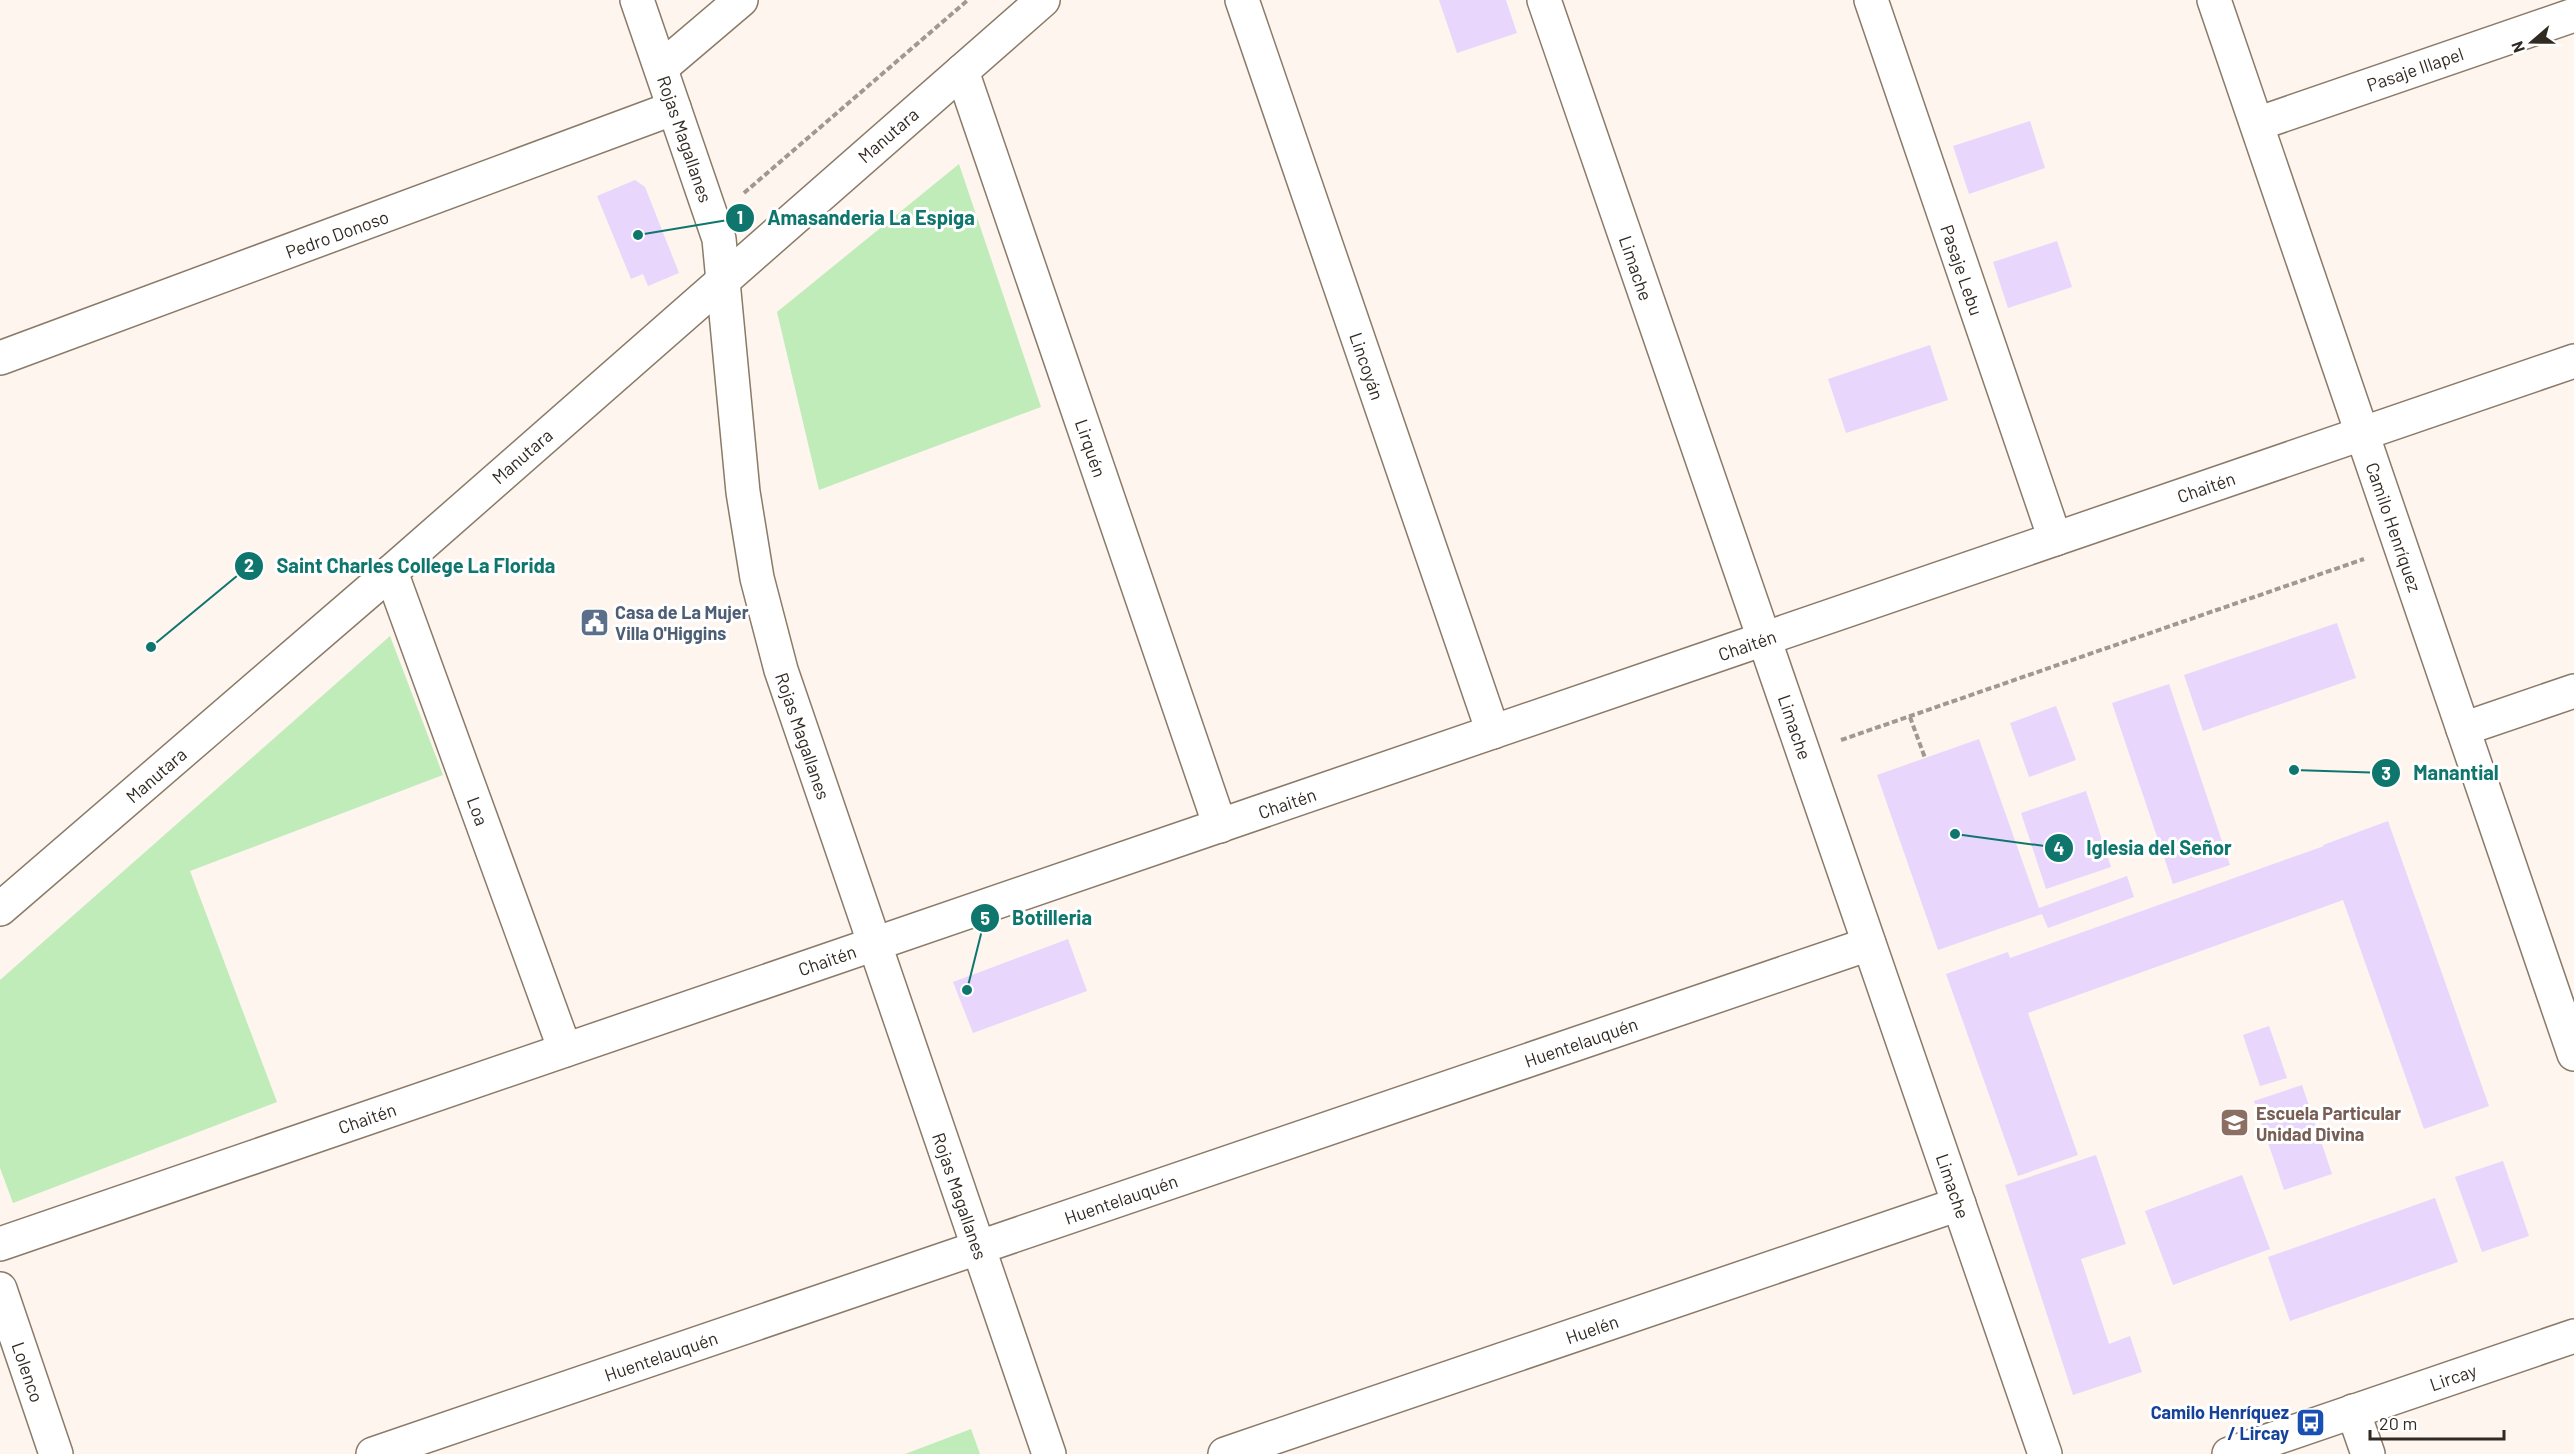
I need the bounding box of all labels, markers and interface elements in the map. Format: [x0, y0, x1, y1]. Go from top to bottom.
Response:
north arrow [2502, 12, 2562, 72]
text: N [2507, 39, 2528, 56]
street label: Pasaje Illapel [2364, 42, 2466, 96]
street label: Rojas Magallanes [653, 73, 717, 205]
street label: Manutara [853, 103, 923, 167]
callout: Amasanderia La Espiga [725, 199, 987, 237]
street label: Pedro Donoso [282, 205, 392, 263]
text: Amasanderia La Espiga [767, 205, 975, 229]
text: 1 [737, 206, 743, 228]
street label: Pasaje Lebu [1936, 222, 1988, 318]
street label: Limache [1615, 233, 1657, 303]
street label: Lincoyán [1345, 329, 1389, 403]
street label: Lirquén [1071, 416, 1111, 480]
street label: Manutara [487, 424, 557, 488]
street label: Camilo Henríquez [2362, 459, 2426, 595]
street label: Chaitén [2174, 467, 2238, 507]
callout: Saint Charles College La Florida [234, 547, 567, 585]
text: Saint Charles College La Florida [277, 553, 555, 577]
text: 2 [244, 554, 254, 576]
place label: Casa de La Mujer Villa O'Higgins [615, 601, 749, 644]
public building icon: Casa de La Mujer Villa O'Higgins [578, 606, 610, 638]
street label: Chaitén [1715, 625, 1779, 665]
street label: Rojas Magallanes [771, 670, 835, 802]
street label: Limache [1774, 692, 1816, 762]
street label: Manutara [121, 743, 191, 807]
callout: Manantial [2371, 754, 2511, 792]
text: Manantial [2413, 760, 2499, 784]
text: 3 [2381, 762, 2391, 784]
street label: Chaitén [1255, 783, 1319, 823]
street label: Loa [463, 794, 493, 828]
callout: Iglesia del Señor [2044, 829, 2244, 867]
text: Iglesia del Señor [2086, 835, 2232, 859]
text: 4 [2054, 837, 2065, 859]
callout: Botilleria [970, 899, 1104, 937]
text: Botilleria [1012, 905, 1092, 929]
text: 5 [980, 907, 990, 929]
street label: Chaitén [795, 940, 859, 980]
street label: Huentelauquén [1521, 1012, 1641, 1072]
street label: Chaitén [335, 1098, 399, 1138]
place label: Escuela Particular Unidad Divina [2256, 1102, 2401, 1145]
school or university icon: Escuela Particular Unidad Divina [2219, 1107, 2251, 1139]
street label: Rojas Magallanes [928, 1130, 992, 1262]
street label: Limache [1932, 1151, 1974, 1221]
street label: Huentelauquén [1061, 1169, 1181, 1229]
street label: Huelén [1563, 1310, 1621, 1348]
street label: Huentelauquén [601, 1326, 721, 1386]
street label: Lolenco [7, 1339, 49, 1405]
street label: Lircay [2427, 1359, 2479, 1395]
place label: Camilo Henríquez / Lircay [2151, 1401, 2289, 1444]
scale bar [2370, 1403, 2504, 1441]
bus stop icon: Camilo Henríquez / Lircay [2294, 1406, 2326, 1438]
text: 20 m [2379, 1412, 2417, 1434]

